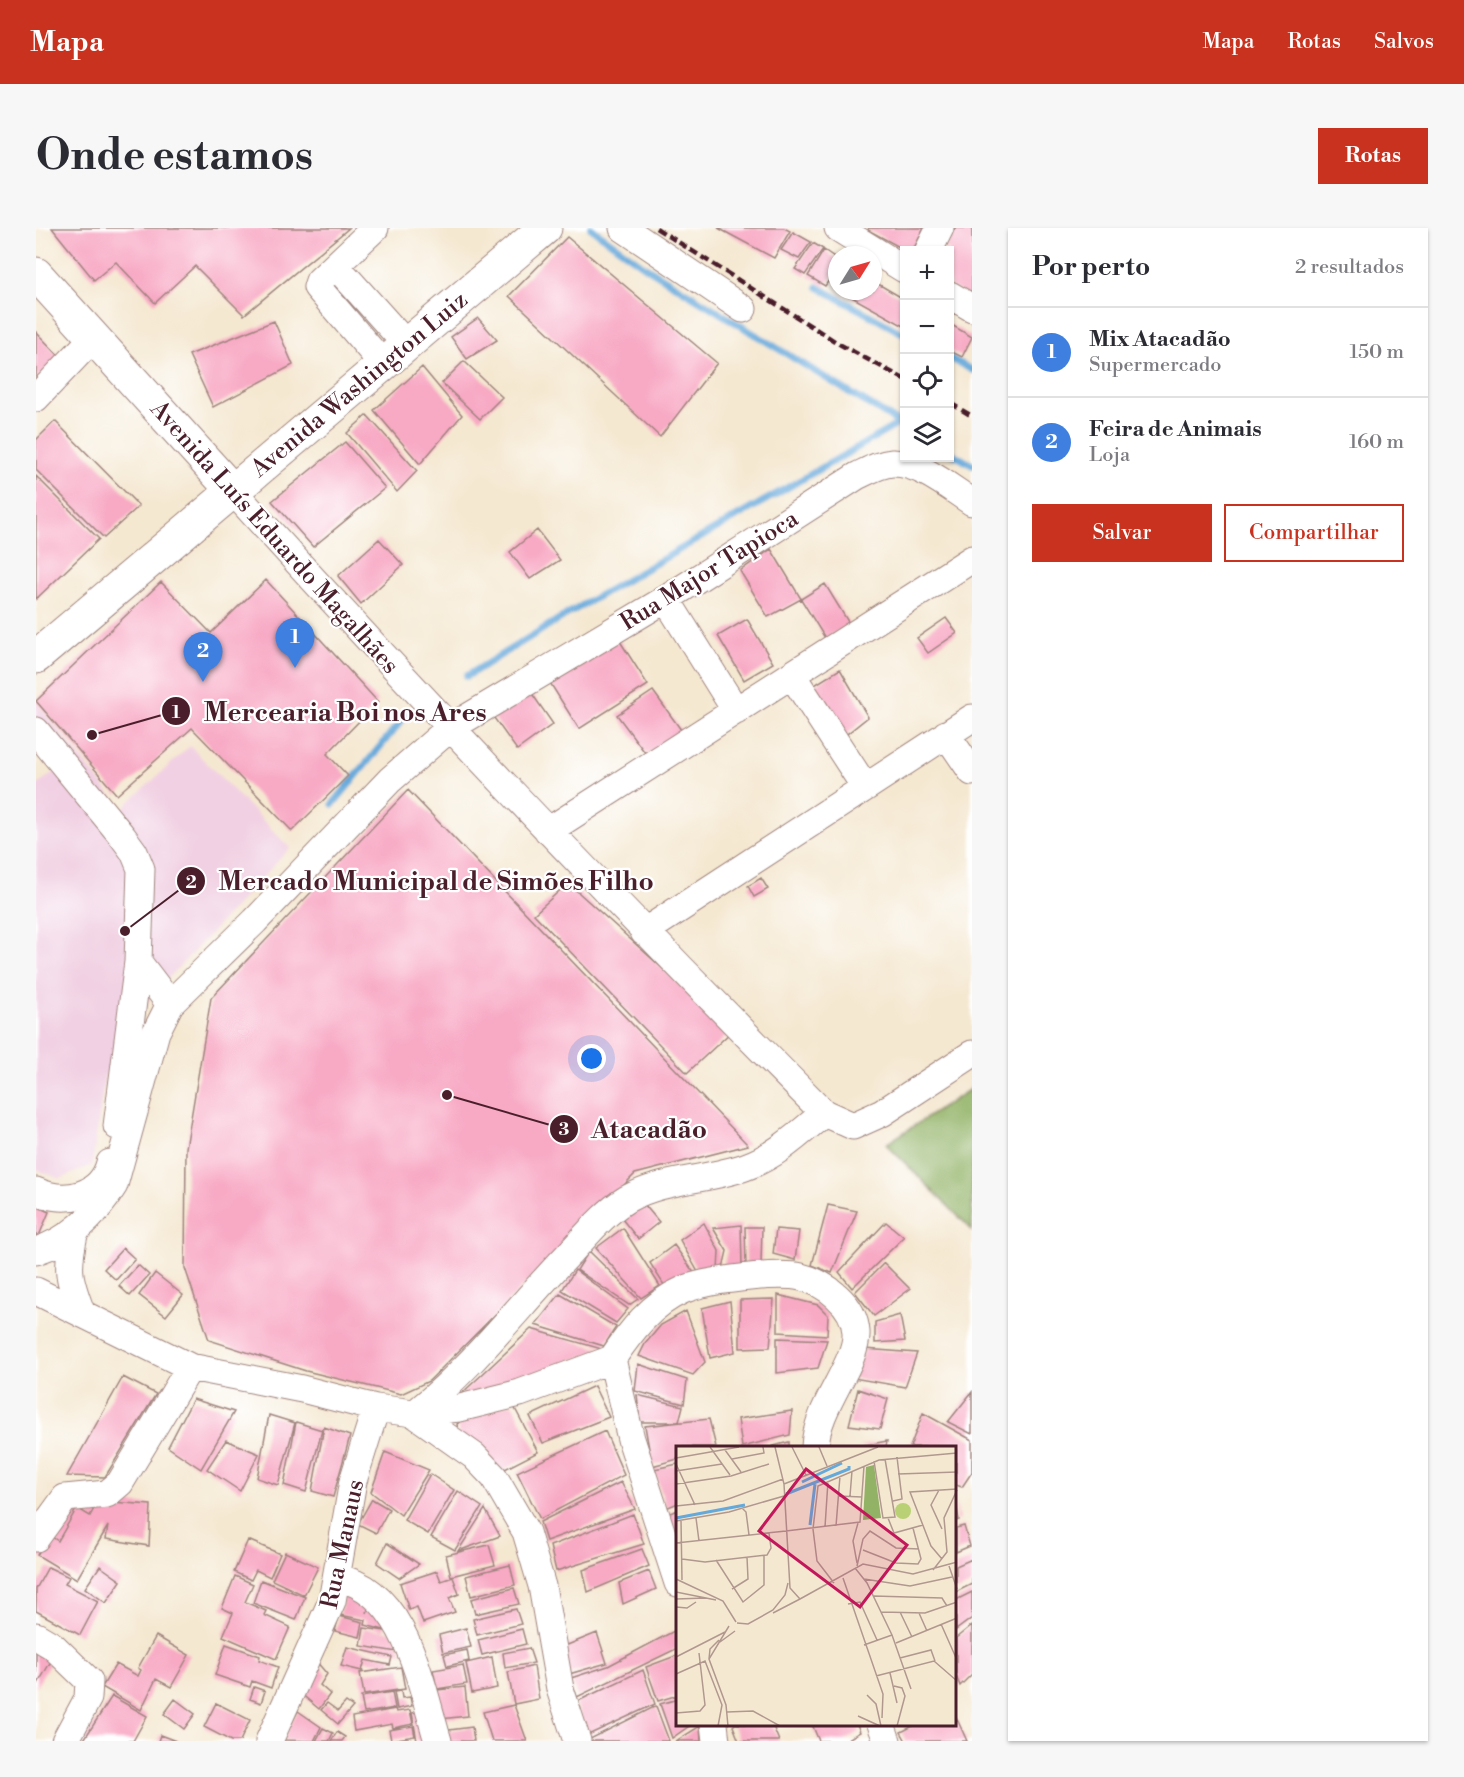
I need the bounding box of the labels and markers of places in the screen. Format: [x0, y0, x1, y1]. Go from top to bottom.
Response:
pin: 1 [276, 618, 314, 668]
pin: 2 [184, 632, 222, 682]
callout: Mercearia Boi nos Ares [161, 689, 498, 733]
callout: Mercado Municipal de Simões Filho [176, 859, 665, 903]
callout: Atacadão [549, 1107, 719, 1151]

